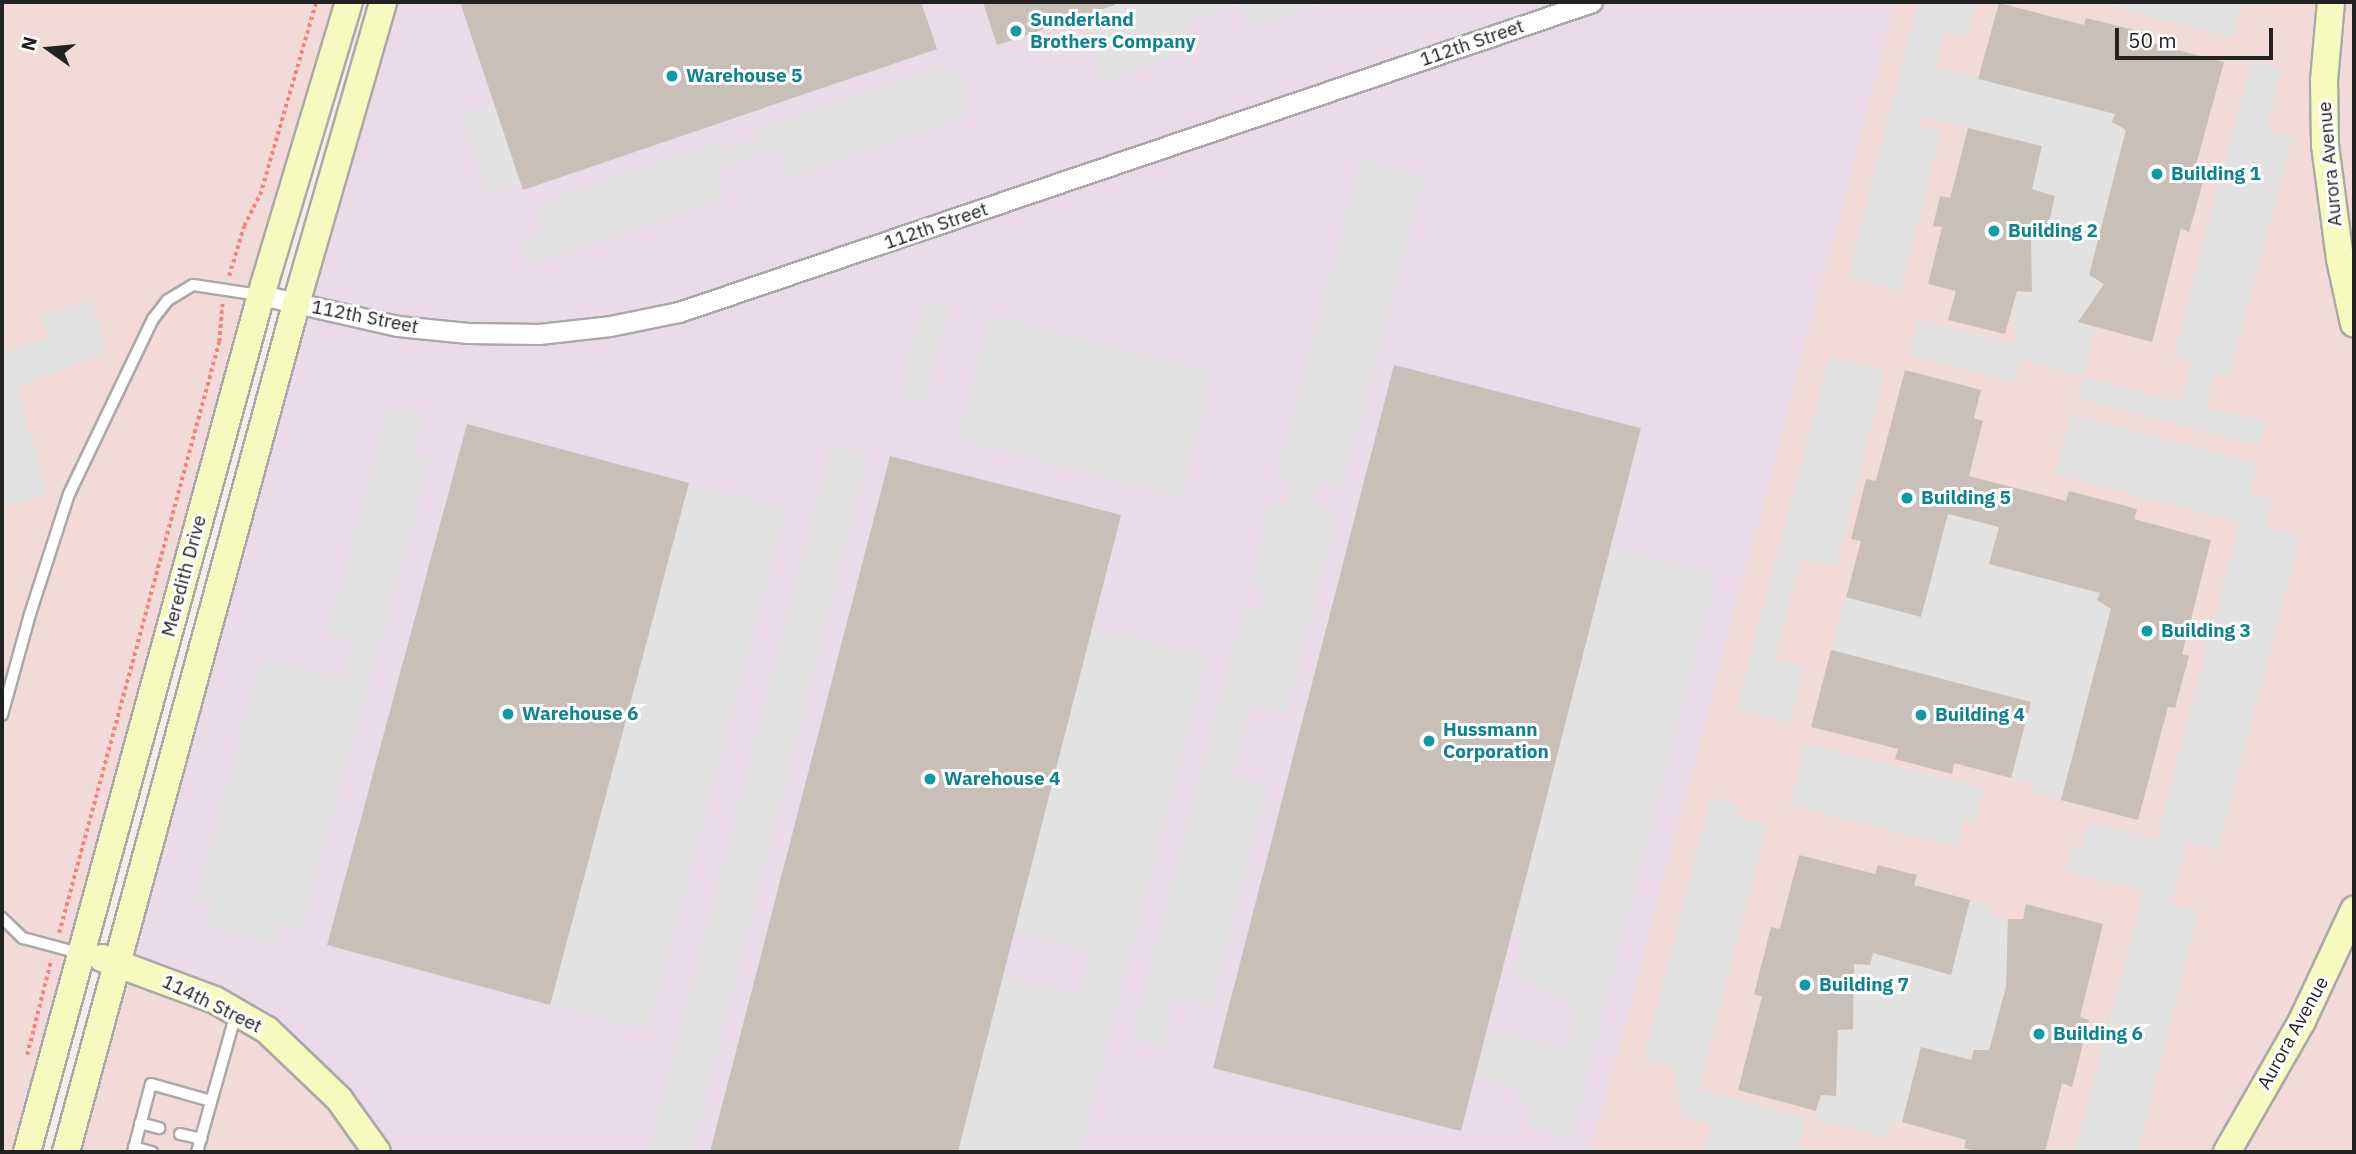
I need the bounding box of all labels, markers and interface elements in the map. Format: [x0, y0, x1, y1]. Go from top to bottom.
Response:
place label: Sunderland Brothers Company [1030, 9, 1196, 53]
north arrow [14, 14, 84, 84]
scale bar [2118, 14, 2276, 58]
street label: 112th Street [1417, 15, 1527, 71]
marker: Sunderland Brothers Company [1008, 23, 1024, 39]
text: 50 m [2128, 26, 2177, 54]
text: N [15, 34, 42, 53]
place label: Warehouse 5 [686, 65, 802, 87]
marker: Warehouse 5 [664, 68, 680, 84]
street label: Aurora Avenue [2313, 101, 2347, 227]
place label: Building 1 [2171, 163, 2261, 185]
marker: Building 1 [2149, 166, 2165, 182]
street label: 112th Street [881, 198, 991, 254]
place label: Building 2 [2008, 220, 2098, 242]
marker: Building 2 [1986, 223, 2002, 239]
street label: 112th Street [310, 295, 420, 339]
place label: Building 5 [1921, 487, 2011, 509]
marker: Building 5 [1899, 490, 1915, 506]
street label: Meredith Drive [157, 513, 211, 639]
place label: Building 3 [2161, 620, 2251, 642]
marker: Building 3 [2139, 623, 2155, 639]
place label: Warehouse 6 [522, 703, 638, 725]
place label: Building 4 [1935, 704, 2025, 726]
marker: Warehouse 6 [500, 706, 516, 722]
marker: Building 4 [1913, 707, 1929, 723]
place label: Hussmann Corporation [1443, 719, 1549, 763]
marker: Hussmann Corporation [1421, 733, 1437, 749]
place label: Warehouse 4 [944, 768, 1060, 790]
marker: Warehouse 4 [922, 771, 938, 787]
street label: 114th Street [158, 970, 266, 1038]
street label: Aurora Avenue [2253, 973, 2333, 1093]
place label: Building 7 [1819, 974, 1909, 996]
marker: Building 7 [1797, 977, 1813, 993]
place label: Building 6 [2053, 1023, 2143, 1045]
marker: Building 6 [2031, 1026, 2047, 1042]

